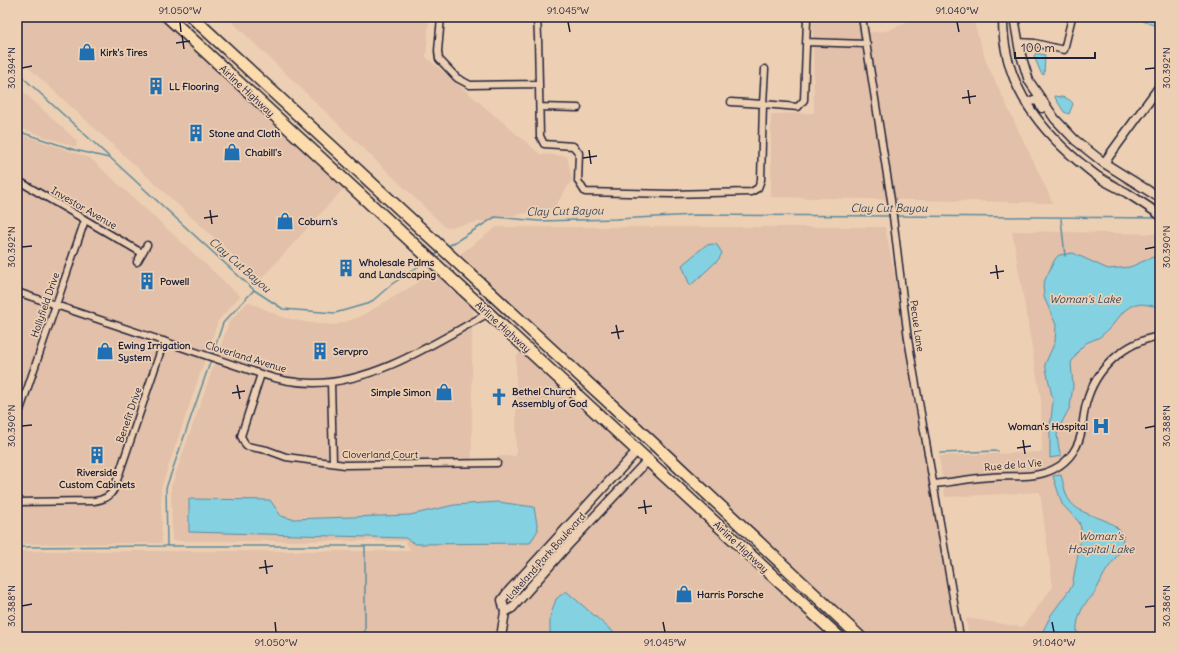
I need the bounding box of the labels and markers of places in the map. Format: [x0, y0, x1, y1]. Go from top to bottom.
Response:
shop icon: Kirk's Tires [77, 42, 97, 62]
place label: Kirk's Tires [100, 46, 148, 59]
building icon: LL Flooring [146, 76, 166, 96]
place label: LL Flooring [169, 80, 220, 93]
building icon: Stone and Cloth [186, 123, 206, 143]
place label: Stone and Cloth [209, 127, 280, 140]
shop icon: Chabill's [222, 142, 242, 162]
place label: Chabill's [245, 146, 282, 159]
shop icon: Coburn's [275, 211, 295, 231]
place label: Coburn's [298, 215, 338, 228]
place label: Wholesale Palms and Landscaping [359, 256, 437, 281]
building icon: Wholesale Palms and Landscaping [336, 258, 356, 278]
building icon: Powell [137, 271, 157, 291]
place label: Powell [160, 275, 189, 288]
place label: Ewing Irrigation System [118, 339, 191, 364]
shop icon: Ewing Irrigation System [95, 341, 115, 361]
building icon: Servpro [310, 341, 330, 361]
place label: Servpro [333, 345, 369, 358]
shop icon: Simple Simon [434, 382, 454, 402]
place label: Bethel Church Assembly of God [512, 385, 588, 410]
place label: Simple Simon [371, 386, 431, 399]
church icon: Bethel Church Assembly of God [489, 387, 509, 407]
hospital icon: Woman's Hospital [1091, 416, 1111, 436]
place label: Woman's Hospital [1008, 420, 1088, 433]
building icon: Riverside Custom Cabinets [87, 445, 107, 465]
place label: Riverside Custom Cabinets [59, 466, 135, 491]
shop icon: Harris Porsche [674, 584, 694, 604]
place label: Harris Porsche [697, 588, 764, 601]

